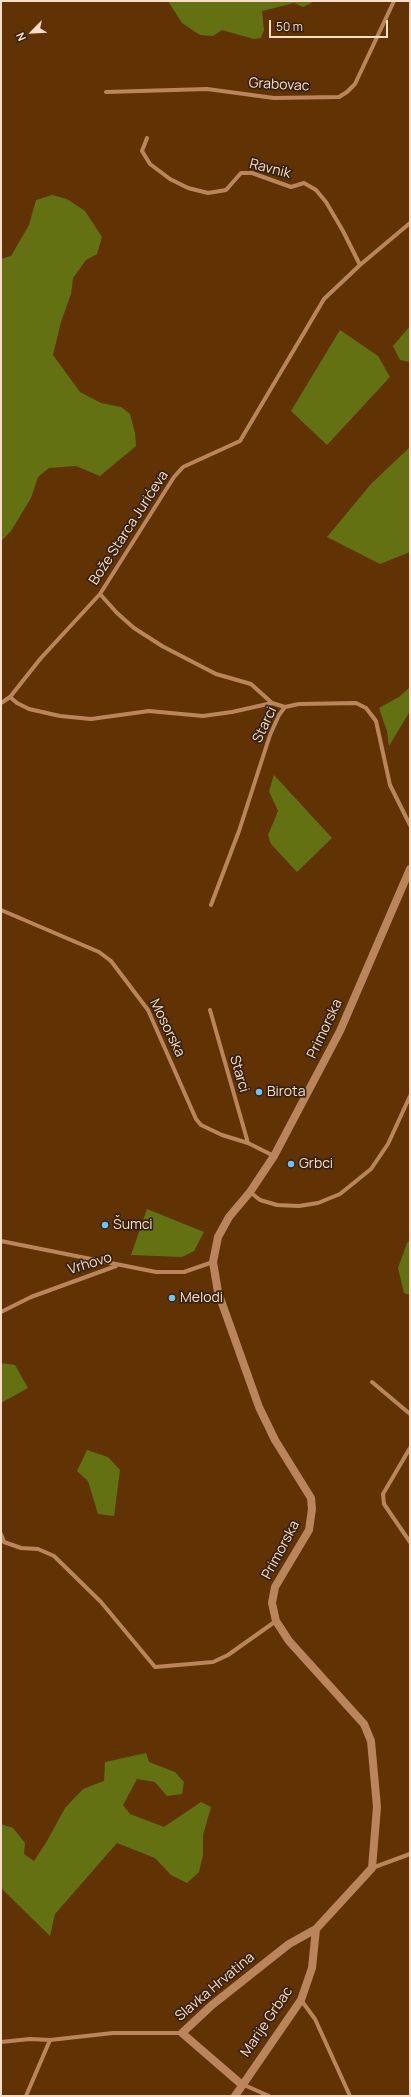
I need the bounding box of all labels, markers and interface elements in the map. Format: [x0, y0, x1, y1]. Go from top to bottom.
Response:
north arrow [12, 12, 52, 52]
scale bar [271, 12, 390, 38]
text: 50 m [276, 18, 303, 35]
text: N [12, 30, 29, 44]
street label: Grabovac [248, 75, 310, 95]
street label: Ravnik [248, 156, 292, 182]
street label: Bože Starca Jurićeva [86, 468, 172, 588]
street label: Starci [249, 704, 281, 746]
street label: Mosorska [146, 996, 188, 1060]
street label: Primorska [304, 997, 346, 1061]
street label: Starci [226, 1054, 252, 1094]
place label: Birota [267, 1084, 305, 1100]
marker: Birota [254, 1087, 264, 1097]
place label: Grbci [299, 1156, 333, 1172]
marker: Grbci [286, 1159, 296, 1169]
place label: Šumci [113, 1217, 153, 1233]
marker: Šumci [100, 1220, 110, 1230]
street label: Vrhovo [66, 1249, 114, 1279]
place label: Melodi [180, 1290, 223, 1306]
marker: Melodi [167, 1293, 177, 1303]
street label: Primorska [259, 1518, 303, 1582]
street label: Slavka Hrvatina [172, 1949, 258, 2025]
street label: Marije Grbac [237, 1984, 297, 2060]

